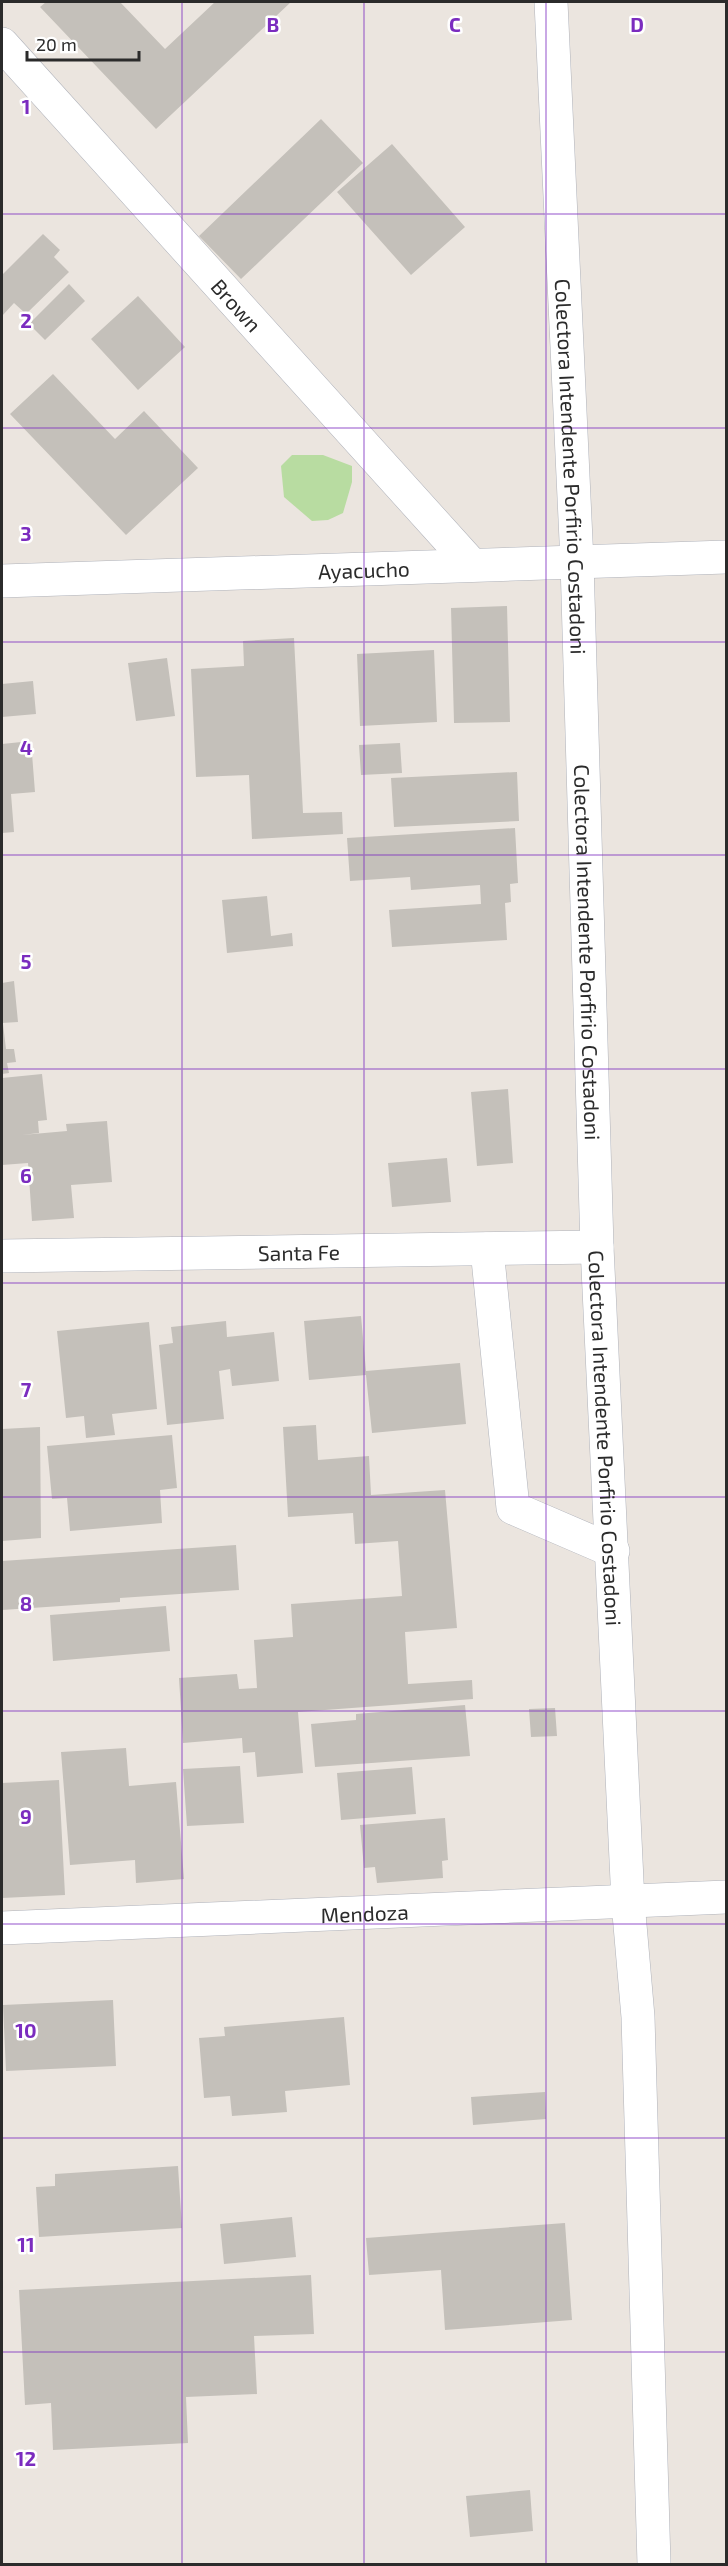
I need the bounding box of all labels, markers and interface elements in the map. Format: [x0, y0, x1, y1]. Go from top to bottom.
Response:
text: B [267, 12, 279, 36]
text: C [449, 12, 461, 36]
text: D [630, 12, 644, 36]
scale bar [27, 24, 140, 62]
text: 20 m [36, 33, 77, 55]
text: 1 [22, 94, 30, 118]
street label: Brown [207, 273, 267, 336]
street label: Colectora Intendente Porfirio Costadoni [551, 278, 592, 655]
text: 2 [20, 308, 32, 332]
text: 3 [20, 521, 32, 545]
street label: Ayacucho [317, 555, 410, 583]
text: 4 [20, 735, 33, 759]
street label: Colectora Intendente Porfirio Costadoni [570, 764, 606, 1141]
text: 5 [20, 949, 32, 973]
text: 6 [20, 1163, 32, 1187]
street label: Santa Fe [258, 1238, 340, 1265]
street label: Colectora Intendente Porfirio Costadoni [585, 1249, 627, 1626]
text: 7 [21, 1377, 32, 1401]
text: 8 [20, 1591, 32, 1615]
text: 9 [20, 1804, 32, 1828]
street label: Mendoza [320, 1898, 409, 1927]
text: 10 [15, 2018, 37, 2042]
text: 11 [17, 2232, 35, 2256]
text: 12 [16, 2446, 36, 2470]

